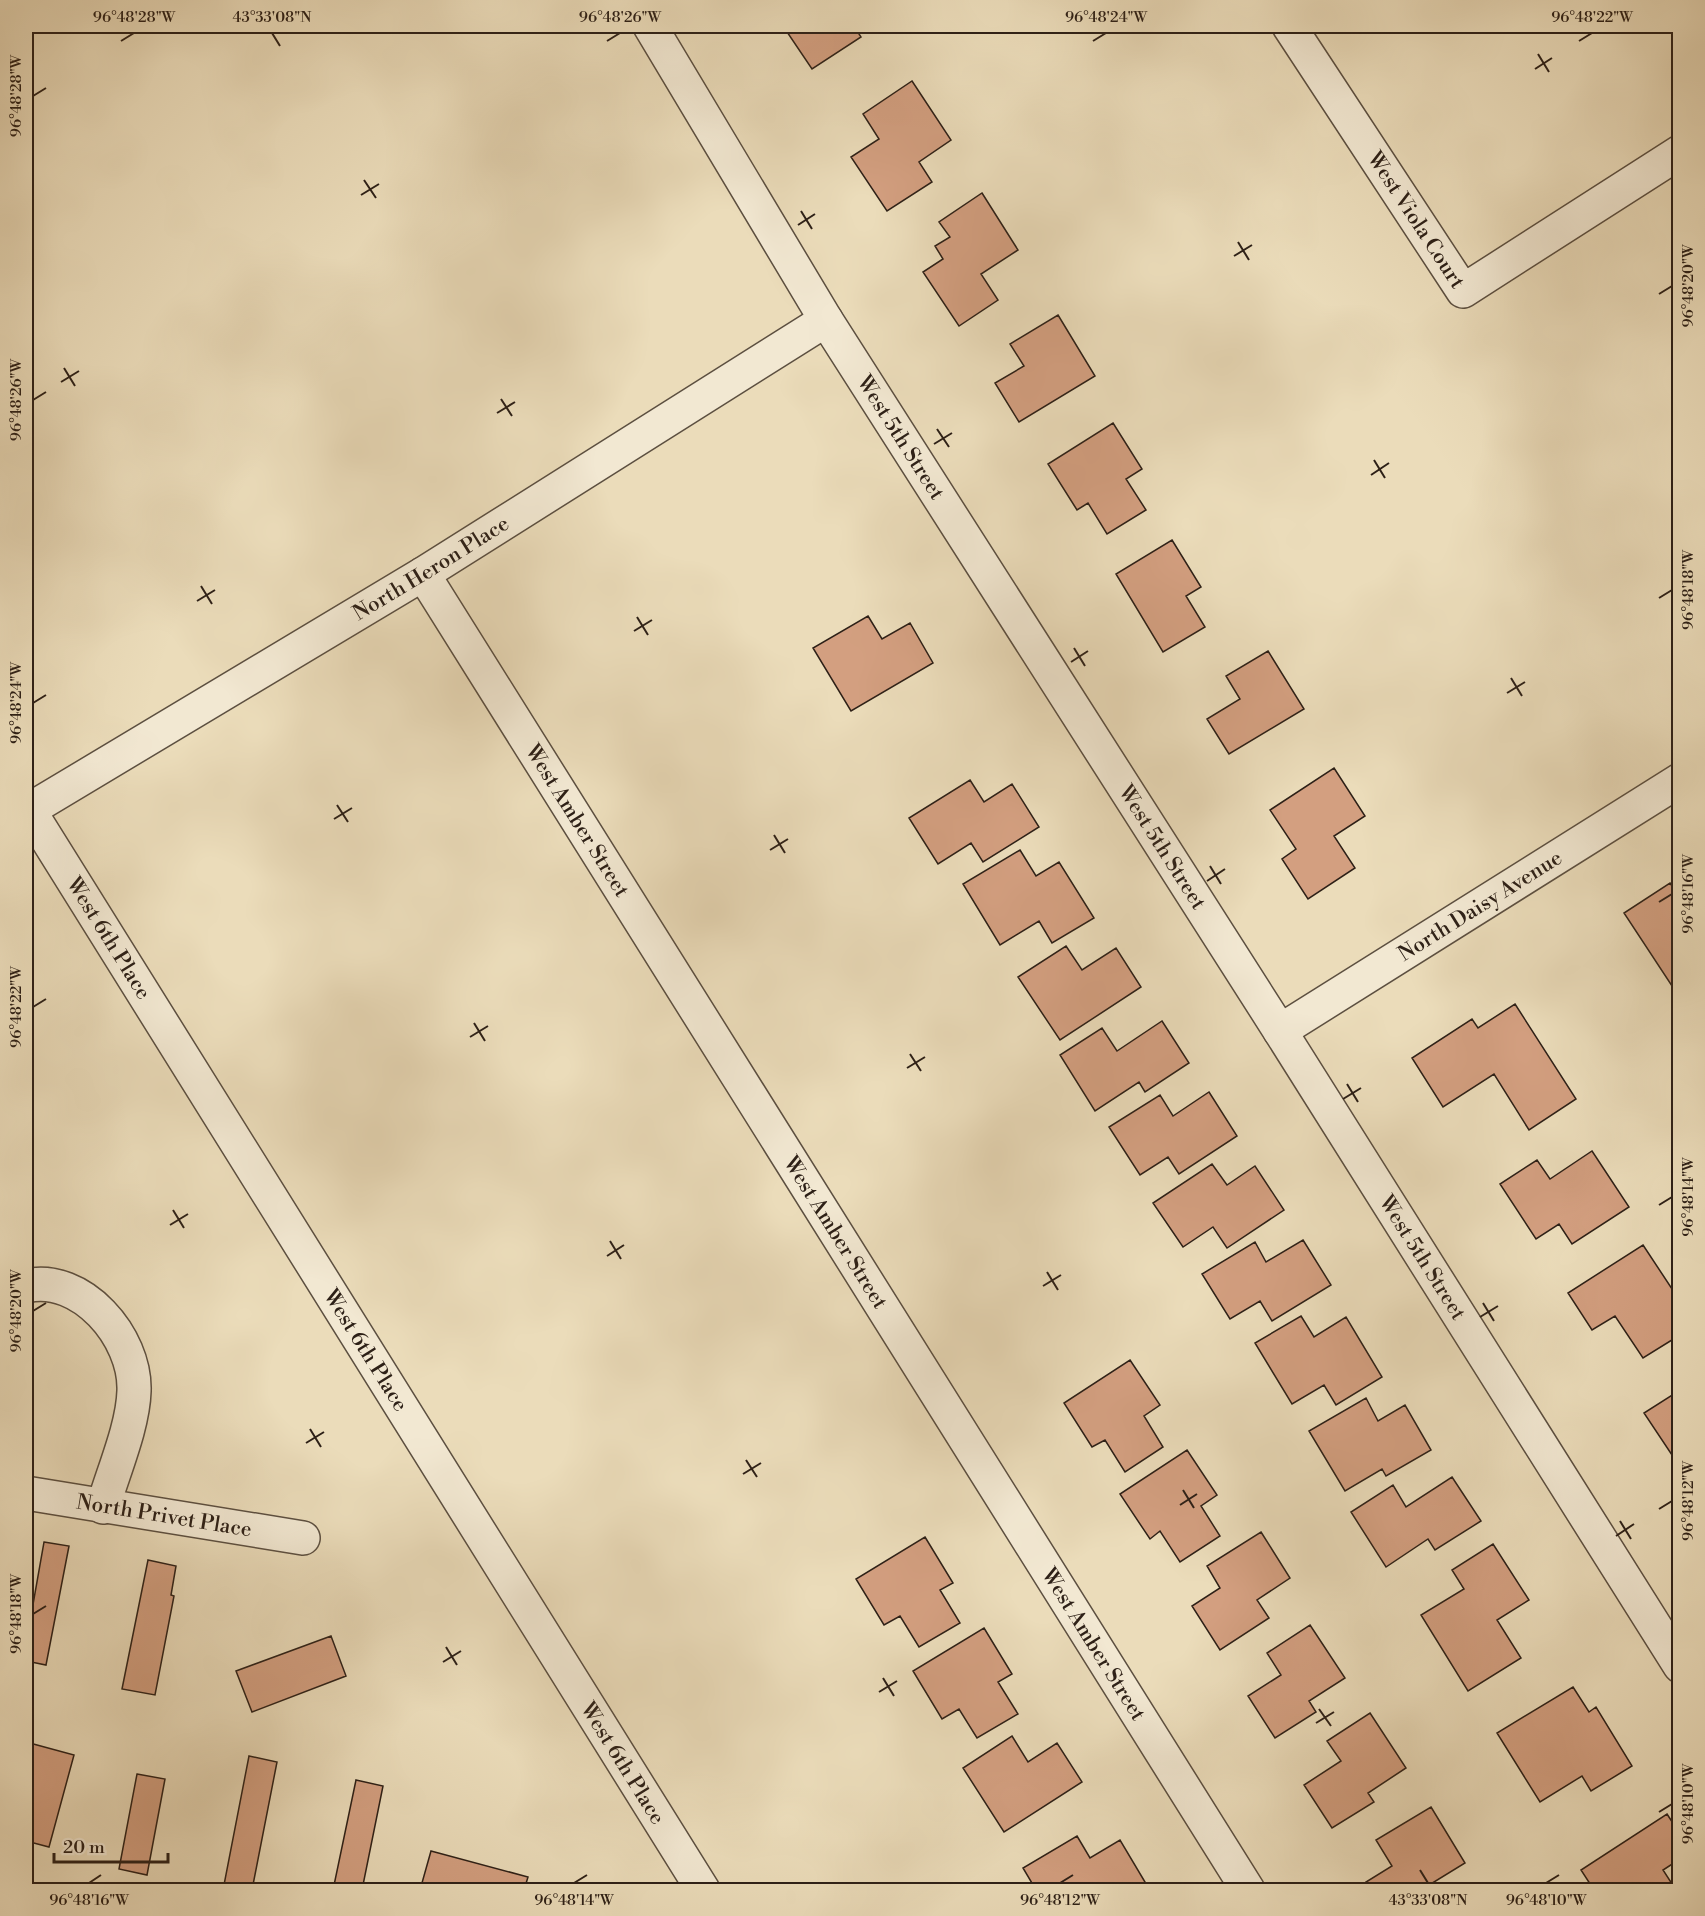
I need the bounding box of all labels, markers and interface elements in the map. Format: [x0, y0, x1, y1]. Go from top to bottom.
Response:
text: 96°48'28"W [93, 8, 176, 27]
text: 43°33'08"N [233, 8, 311, 27]
text: 96°48'26"W [579, 8, 662, 27]
text: 96°48'24"W [1065, 8, 1148, 27]
text: 96°48'22"W [1551, 8, 1633, 27]
text: 96°48'28"W [7, 54, 26, 137]
street label: West Viola Court [1361, 146, 1470, 294]
text: 96°48'20"W [1679, 244, 1698, 328]
text: 96°48'26"W [7, 358, 26, 441]
street label: West 5th Street [850, 370, 950, 506]
street label: North Heron Place [348, 511, 514, 627]
text: 96°48'18"W [1679, 550, 1698, 630]
text: 96°48'24"W [7, 661, 26, 744]
street label: West Amber Street [519, 739, 635, 903]
street label: West 5th Street [1112, 780, 1211, 915]
street label: North Daisy Avenue [1394, 845, 1567, 968]
text: 96°48'16"W [1679, 854, 1698, 934]
street label: West 6th Place [60, 872, 156, 1004]
text: 96°48'22"W [7, 966, 26, 1048]
street label: West Amber Street [777, 1151, 893, 1315]
text: 96°48'14"W [1679, 1157, 1698, 1237]
street label: West 5th Street [1372, 1190, 1471, 1326]
text: 96°48'20"W [7, 1269, 26, 1353]
street label: West 6th Place [317, 1284, 413, 1416]
text: 96°48'12"W [1679, 1461, 1698, 1541]
street label: North Privet Place [75, 1489, 254, 1543]
street label: West Amber Street [1035, 1563, 1151, 1726]
text: 96°48'18"W [7, 1574, 26, 1654]
street label: West 6th Place [574, 1697, 670, 1829]
text: 96°48'10"W [1679, 1763, 1698, 1844]
scale bar [54, 1826, 168, 1864]
text: 20 m [63, 1836, 105, 1859]
text: 96°48'16"W [49, 1891, 129, 1910]
text: 96°48'14"W [534, 1891, 614, 1910]
text: 96°48'12"W [1020, 1891, 1100, 1910]
text: 43°33'08"N [1389, 1891, 1467, 1910]
text: 96°48'10"W [1506, 1891, 1587, 1910]

